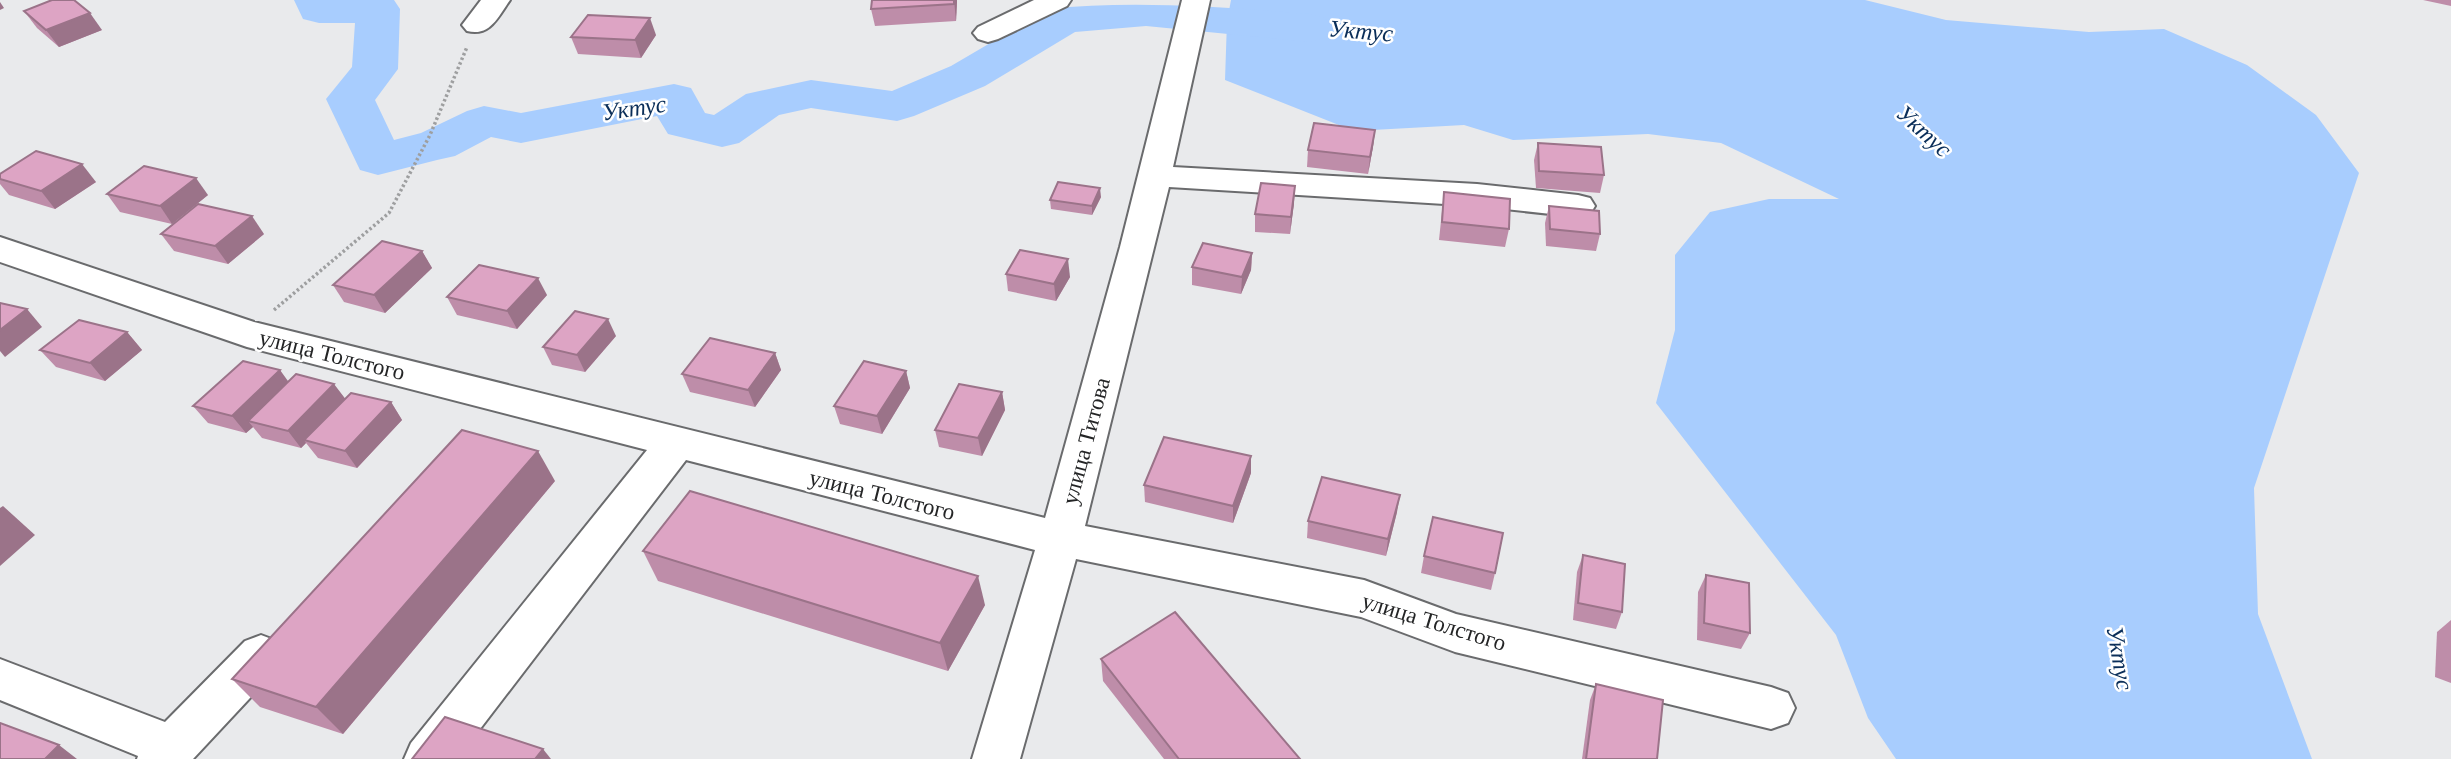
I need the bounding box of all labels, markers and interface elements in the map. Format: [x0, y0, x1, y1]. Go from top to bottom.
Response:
water label: Уктус [1328, 15, 1395, 47]
water label: Уктус [600, 91, 668, 125]
water label: Уктус [1891, 100, 1957, 162]
street label: улица Толстого [257, 325, 407, 385]
street label: улица Титова [1057, 375, 1115, 507]
street label: улица Толстого [807, 465, 957, 525]
street label: улица Толстого [1359, 588, 1509, 656]
water label: Уктус [2102, 624, 2138, 692]

